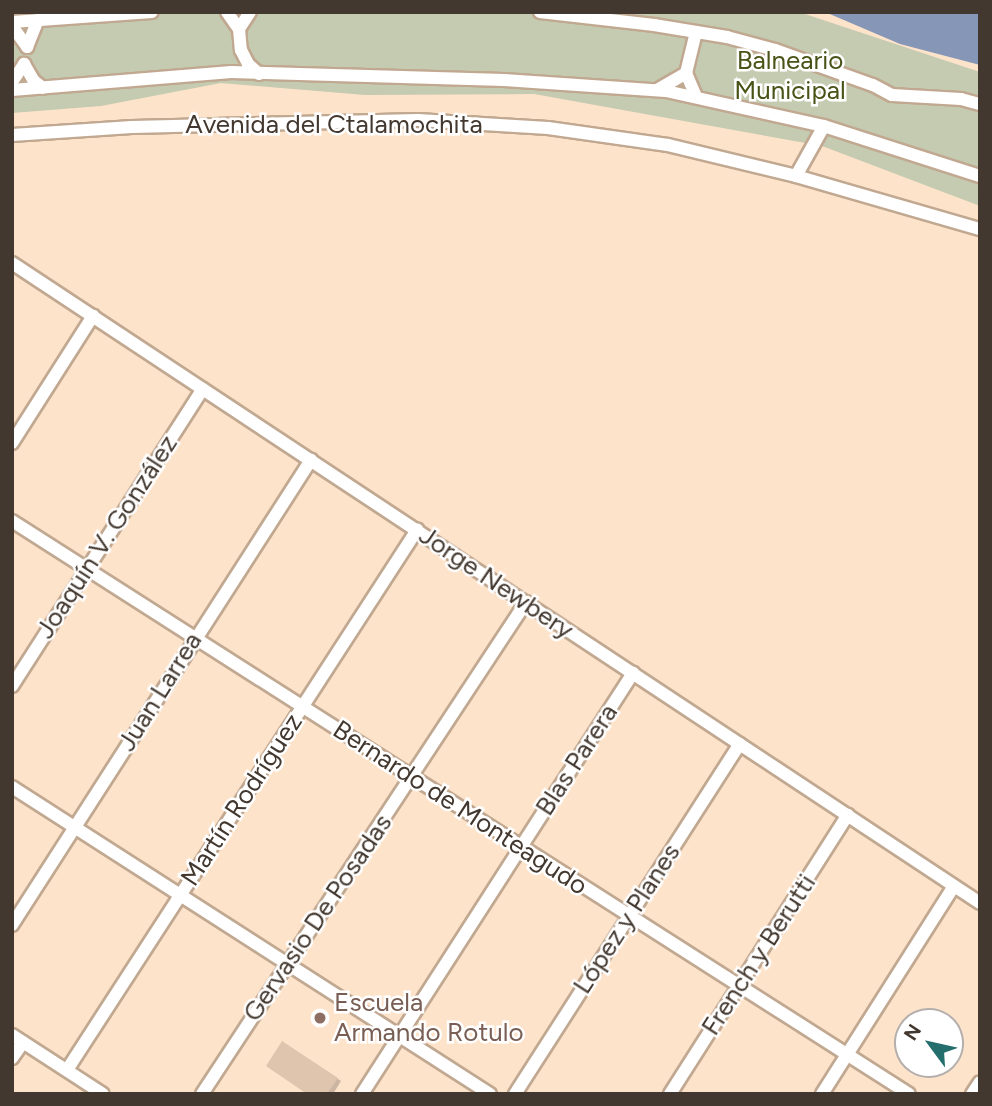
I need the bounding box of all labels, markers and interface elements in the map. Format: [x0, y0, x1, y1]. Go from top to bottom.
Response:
park label: Balneario Municipal [734, 45, 846, 106]
street label: Avenida del Ctalamochita [185, 109, 483, 141]
street label: Joaquín V. González [30, 429, 184, 645]
street label: Jorge Newbery [413, 520, 579, 646]
street label: Juan Larrea [111, 627, 209, 757]
street label: Blas Parera [529, 698, 625, 822]
street label: Martín Rodríguez [175, 708, 309, 892]
street label: Bernardo de Monteagudo [327, 714, 593, 902]
street label: Gervasio De Posadas [237, 808, 399, 1028]
street label: López y Planes [567, 838, 687, 1000]
street label: French y Berutti [695, 869, 823, 1041]
place label: Escuela Armando Rotulo [334, 987, 524, 1048]
north arrow [894, 1008, 964, 1078]
marker: Escuela Armando Rotulo [312, 1010, 328, 1026]
text: N [899, 1020, 926, 1045]

